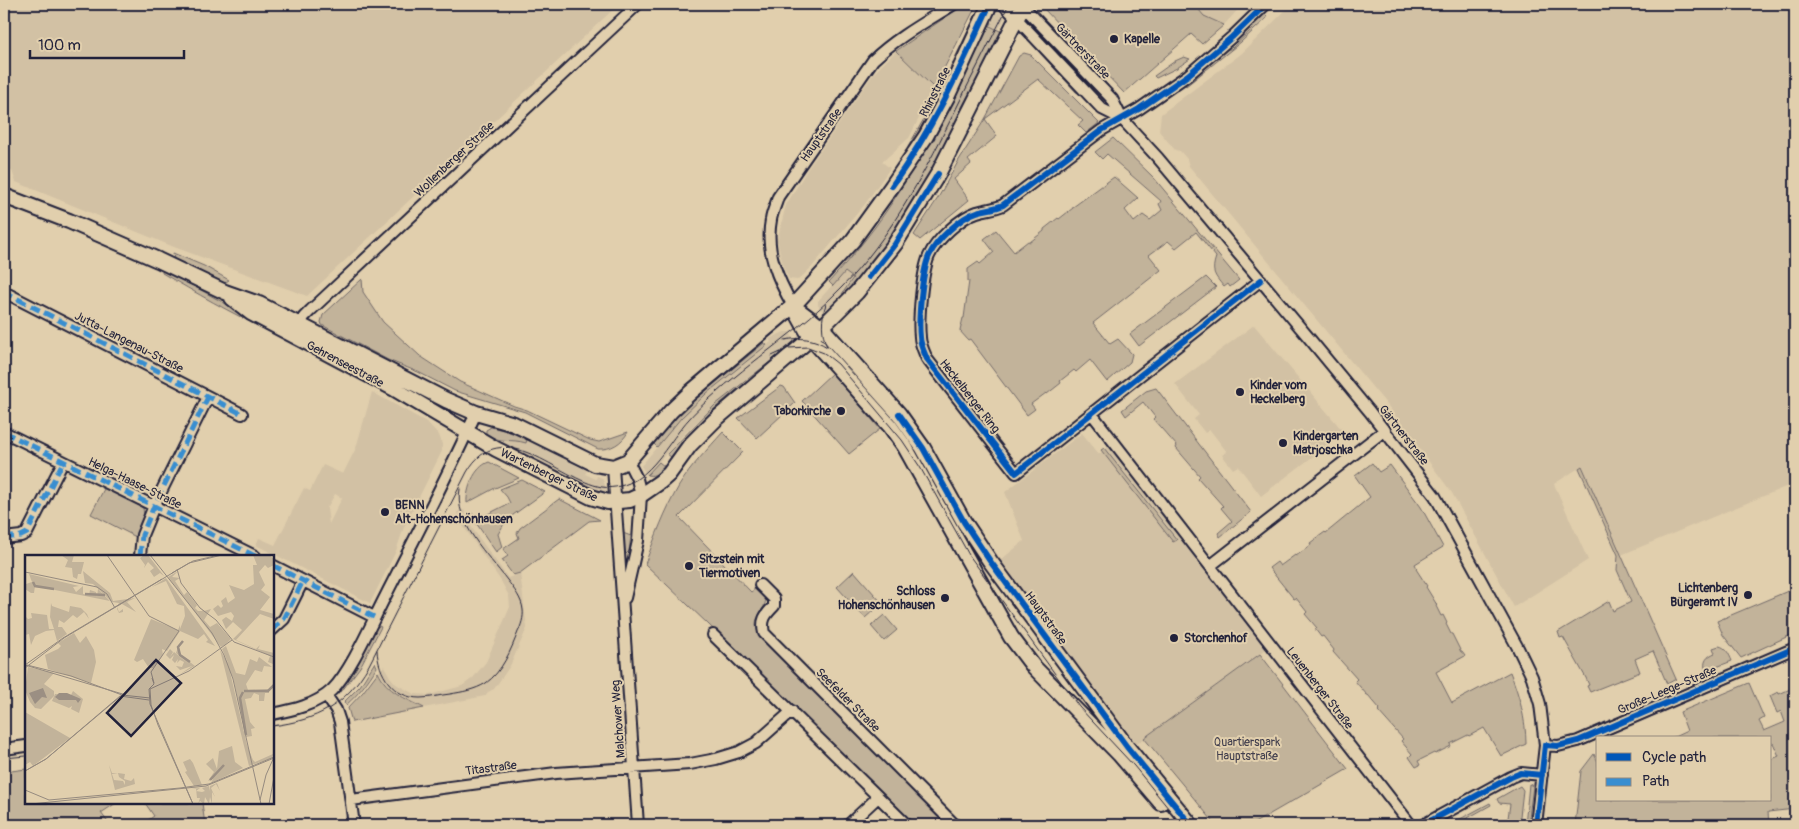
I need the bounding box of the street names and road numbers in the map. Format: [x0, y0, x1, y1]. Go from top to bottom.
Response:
street label: Gärtnerstraße [1052, 20, 1113, 83]
street label: Rhinstraße [917, 65, 954, 120]
street label: Hauptstraße [797, 106, 845, 165]
street label: Wollenberger Straße [411, 118, 498, 200]
street label: Jutta-Langenau-Straße [72, 309, 186, 376]
street label: Gehrenseestraße [303, 338, 386, 391]
street label: Heckelberger Ring [936, 356, 1003, 436]
street label: Gärtnerstraße [1375, 402, 1432, 468]
street label: Wartenberger Straße [498, 445, 600, 506]
street label: Helga-Haase-Straße [86, 454, 184, 513]
street label: Hauptstraße [1021, 589, 1070, 648]
street label: Leuenberger Straße [1283, 644, 1356, 732]
street label: Große-Leege-Straße [1616, 663, 1719, 718]
street label: Seefelder Straße [812, 665, 883, 736]
street label: Malchower Weg [608, 679, 629, 759]
street label: Titastraße [464, 758, 518, 779]

